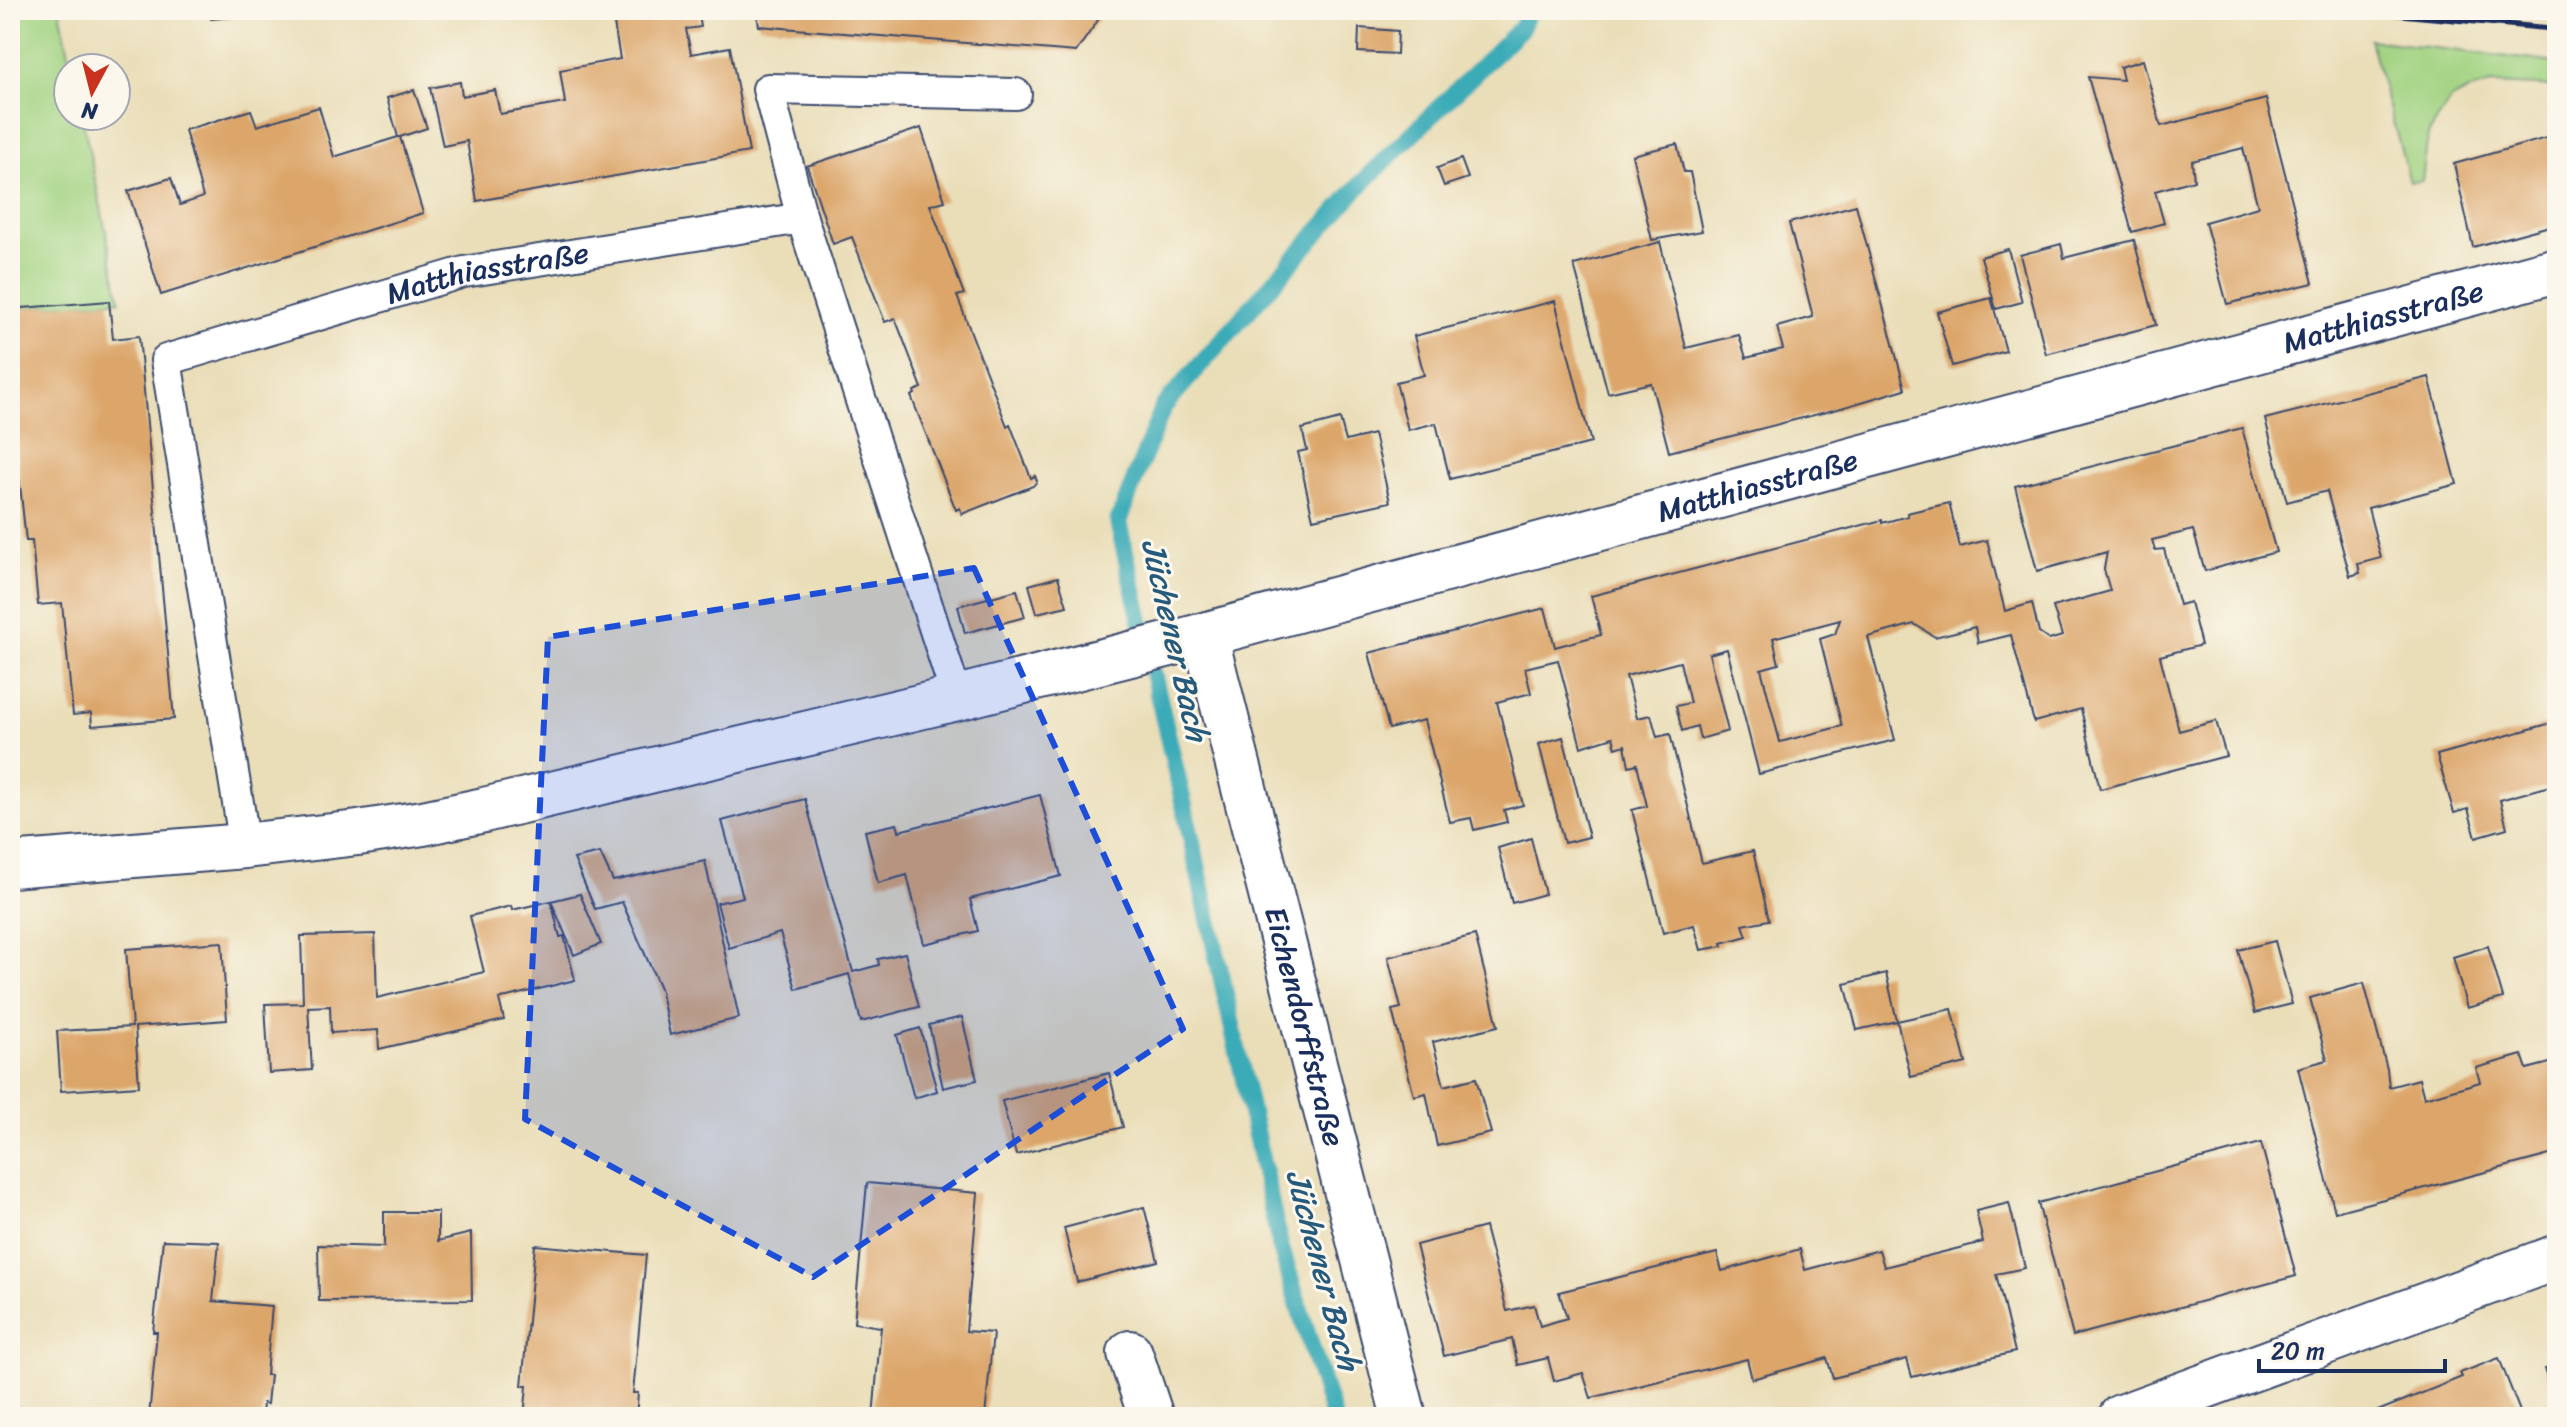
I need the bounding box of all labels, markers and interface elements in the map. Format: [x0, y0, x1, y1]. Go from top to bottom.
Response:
north arrow [52, 52, 132, 132]
text: N [79, 91, 101, 132]
street label: Matthiasstraße [379, 225, 593, 321]
street label: Matthiasstraße [2277, 264, 2490, 370]
street label: Matthiasstraße [1651, 433, 1864, 539]
water label: Jüchener Bach [1124, 533, 1227, 750]
street label: Eichendorffstraße [1248, 901, 1361, 1152]
water label: Jüchener Bach [1269, 1163, 1378, 1380]
scale bar [2259, 1323, 2445, 1373]
text: 20 m [2271, 1330, 2325, 1372]

